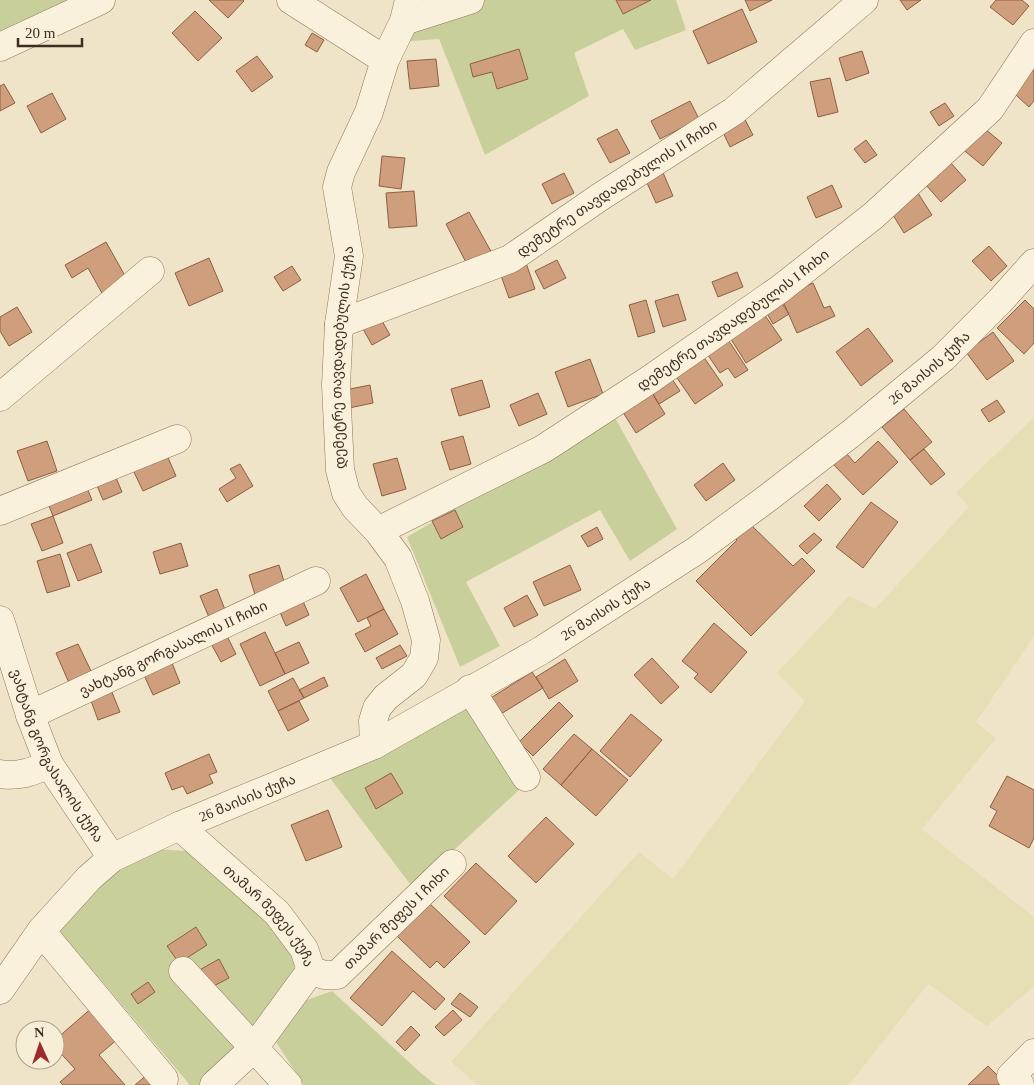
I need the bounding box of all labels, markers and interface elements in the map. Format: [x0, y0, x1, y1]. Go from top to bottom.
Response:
scale bar [18, 15, 81, 47]
text: 20 m [25, 25, 56, 41]
street label: დემეტრე თავდადებულის II ჩიხი [514, 117, 719, 260]
street label: დემეტრე თავდადებულის ქუჩა [328, 245, 357, 469]
street label: დემეტრე თავდადებულის I ჩიხი [634, 246, 832, 394]
street label: 26 მაისის ქუჩა [885, 328, 973, 407]
street label: 26 მაისის ქუჩა [558, 575, 653, 643]
street label: ვახტანგ გორგასალის II ჩიხი [77, 597, 270, 699]
street label: ვახტანგ გორგასალის ქუჩა [7, 667, 107, 845]
street label: 26 მაისის ქუჩა [197, 771, 298, 824]
street label: თამარ მეფეს ქუჩა [220, 861, 317, 969]
street label: თამარ მეფეს I ჩიხი [340, 864, 452, 972]
north arrow [15, 1020, 65, 1070]
text: N [34, 1025, 45, 1040]

